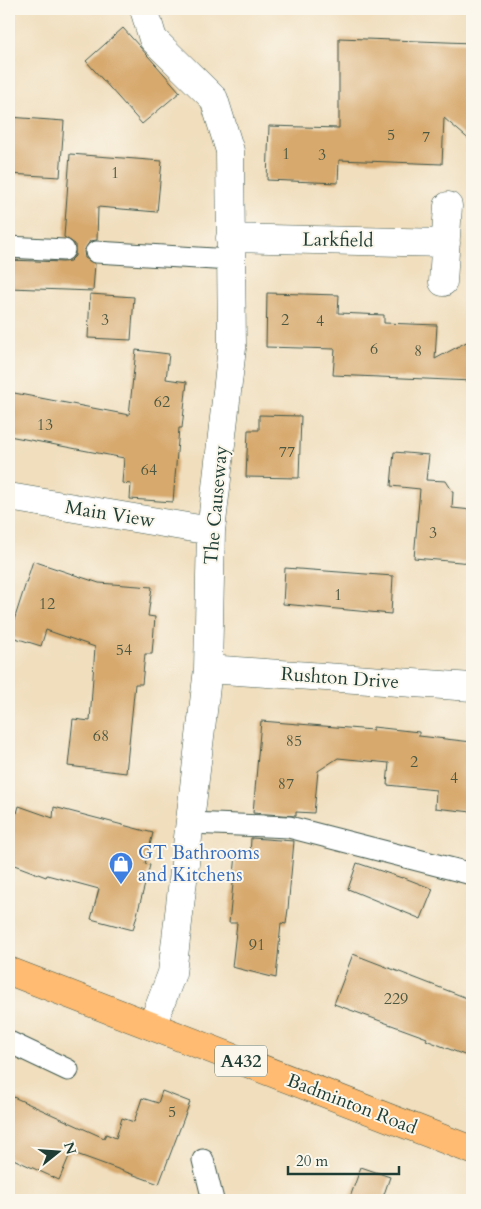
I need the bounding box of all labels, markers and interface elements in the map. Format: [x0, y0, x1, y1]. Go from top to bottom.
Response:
house number: 5 [387, 124, 395, 146]
house number: 7 [422, 126, 430, 148]
house number: 1 [282, 143, 290, 165]
house number: 3 [318, 144, 326, 166]
house number: 1 [111, 162, 119, 184]
street label: Larkfield [302, 226, 374, 254]
house number: 3 [101, 309, 109, 331]
house number: 2 [281, 309, 289, 331]
house number: 4 [316, 310, 324, 332]
house number: 6 [370, 338, 378, 360]
house number: 8 [414, 340, 422, 362]
house number: 62 [154, 391, 170, 413]
house number: 13 [37, 414, 53, 436]
house number: 77 [279, 441, 295, 463]
street label: The Causeway [198, 444, 234, 566]
house number: 64 [141, 459, 157, 481]
street label: Main View [63, 494, 157, 534]
house number: 3 [429, 522, 437, 544]
house number: 1 [334, 584, 342, 606]
house number: 12 [39, 593, 55, 615]
house number: 54 [116, 639, 132, 661]
street label: Rushton Drive [280, 661, 400, 695]
house number: 68 [93, 725, 109, 747]
house number: 85 [286, 730, 302, 752]
house number: 2 [410, 751, 418, 773]
house number: 4 [450, 767, 458, 789]
house number: 87 [278, 773, 294, 795]
place label: GT Bathrooms and Kitchens [138, 840, 260, 888]
shop icon: GT Bathrooms and Kitchens [108, 851, 134, 885]
house number: 91 [249, 934, 265, 956]
house number: 229 [384, 988, 408, 1010]
road number: A432 [215, 1046, 267, 1076]
street label: Badminton Road [283, 1067, 421, 1141]
house number: 5 [168, 1101, 176, 1123]
north arrow [32, 1126, 82, 1176]
text: N [59, 1140, 81, 1157]
scale bar [288, 1144, 400, 1176]
text: 20 m [296, 1151, 328, 1171]

